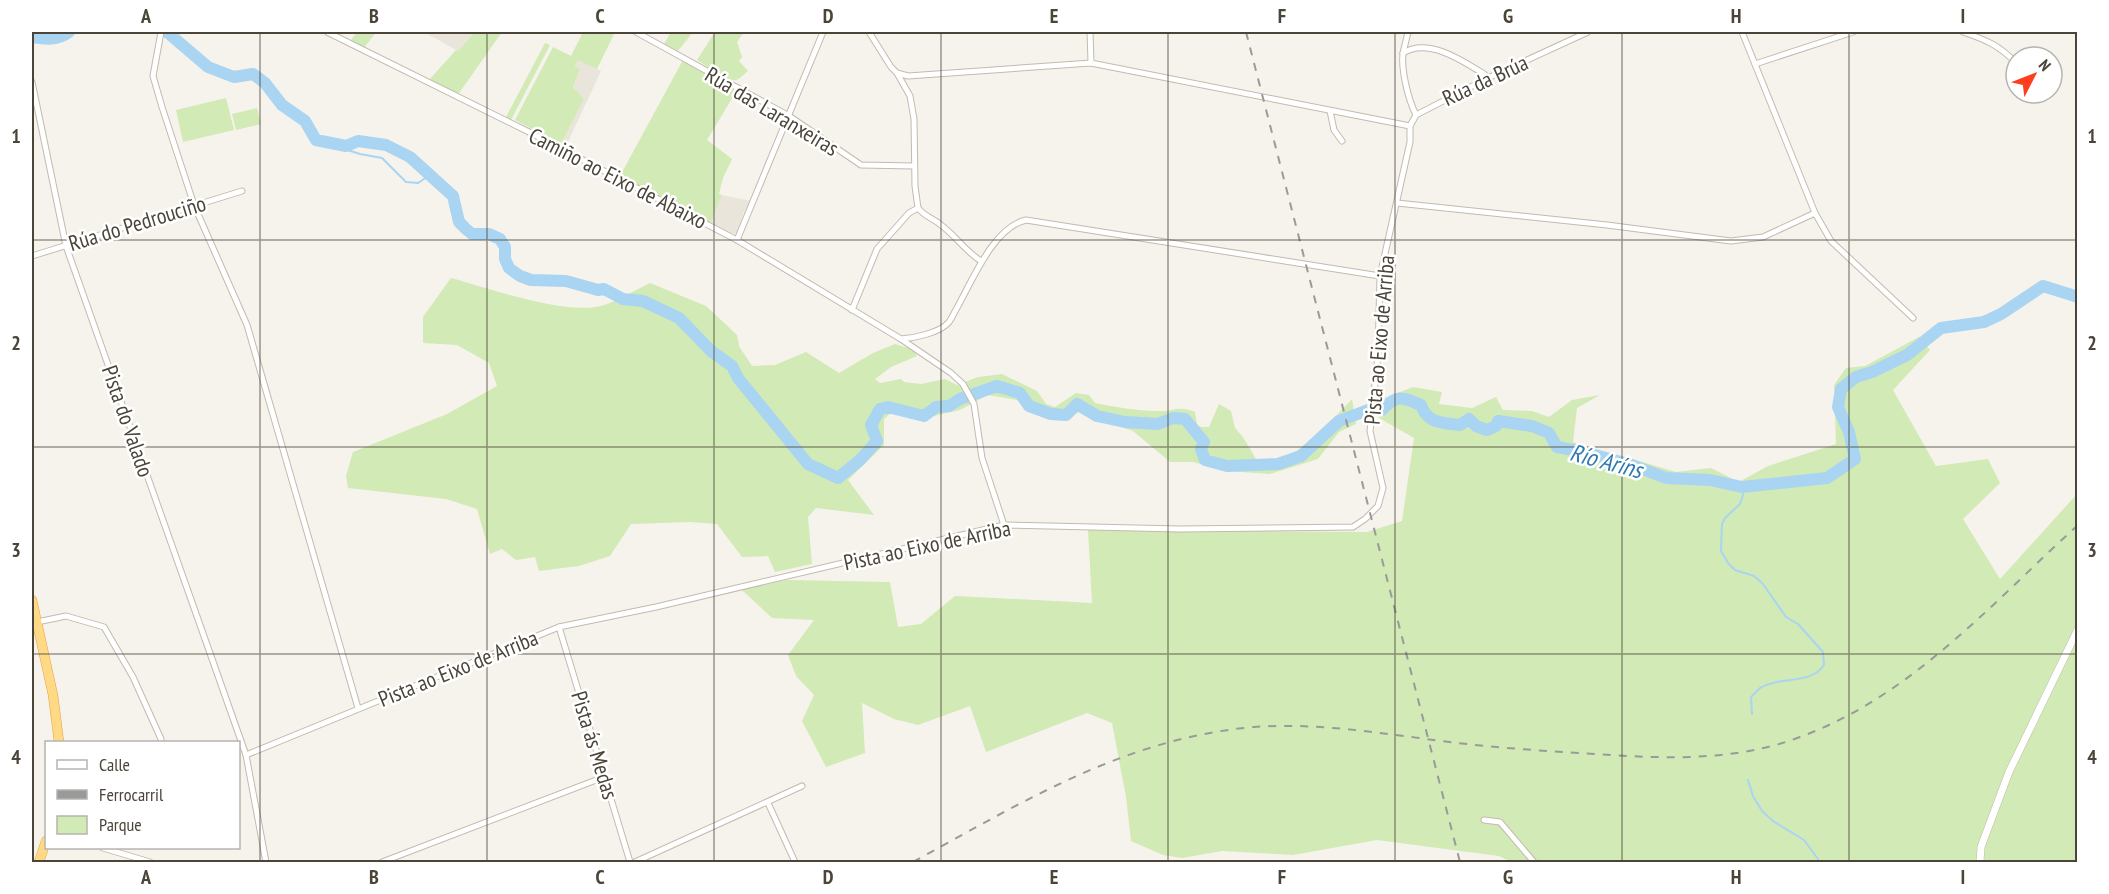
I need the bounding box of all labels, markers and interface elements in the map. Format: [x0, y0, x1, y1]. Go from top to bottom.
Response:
text: A [140, 3, 152, 29]
text: B [369, 3, 379, 29]
text: C [595, 3, 605, 29]
text: D [823, 3, 834, 29]
text: E [1050, 3, 1058, 29]
text: F [1278, 3, 1286, 29]
text: G [1503, 3, 1513, 29]
text: H [1731, 3, 1741, 29]
text: I [1961, 3, 1965, 29]
north arrow [2004, 45, 2064, 105]
street label: Rúa da Brúa [1438, 48, 1532, 112]
text: N [2035, 55, 2055, 75]
street label: Rúa das Laranxeiras [700, 60, 844, 162]
street label: Camiño ao Eixo de Abaixo [524, 121, 712, 235]
text: 1 [11, 123, 21, 149]
text: 1 [2087, 123, 2097, 149]
street label: Rúa do Pedrouciño [65, 189, 209, 257]
street label: Pista ao Eixo de Arriba [1358, 254, 1400, 426]
text: 2 [11, 330, 21, 356]
text: 2 [2087, 330, 2097, 356]
street label: Pista do Valado [96, 362, 160, 480]
water label: Río Aríns [1567, 437, 1648, 486]
street label: Pista ao Eixo de Arriba [841, 514, 1013, 576]
text: 3 [11, 537, 21, 563]
text: 3 [2087, 537, 2097, 563]
street label: Pista ao Eixo de Arriba [374, 623, 542, 713]
street label: Pista ás Medas [565, 688, 625, 802]
legend [45, 741, 240, 849]
text: 4 [11, 744, 21, 770]
text: 4 [2087, 744, 2097, 770]
text: Calle [99, 753, 130, 776]
text: Ferrocarril [99, 783, 164, 806]
text: Parque [99, 813, 142, 836]
text: A [140, 864, 152, 890]
text: B [369, 864, 379, 890]
text: C [595, 864, 605, 890]
text: D [823, 864, 834, 890]
text: E [1050, 864, 1058, 890]
text: F [1278, 864, 1286, 890]
text: G [1503, 864, 1513, 890]
text: H [1731, 864, 1741, 890]
text: I [1961, 864, 1965, 890]

